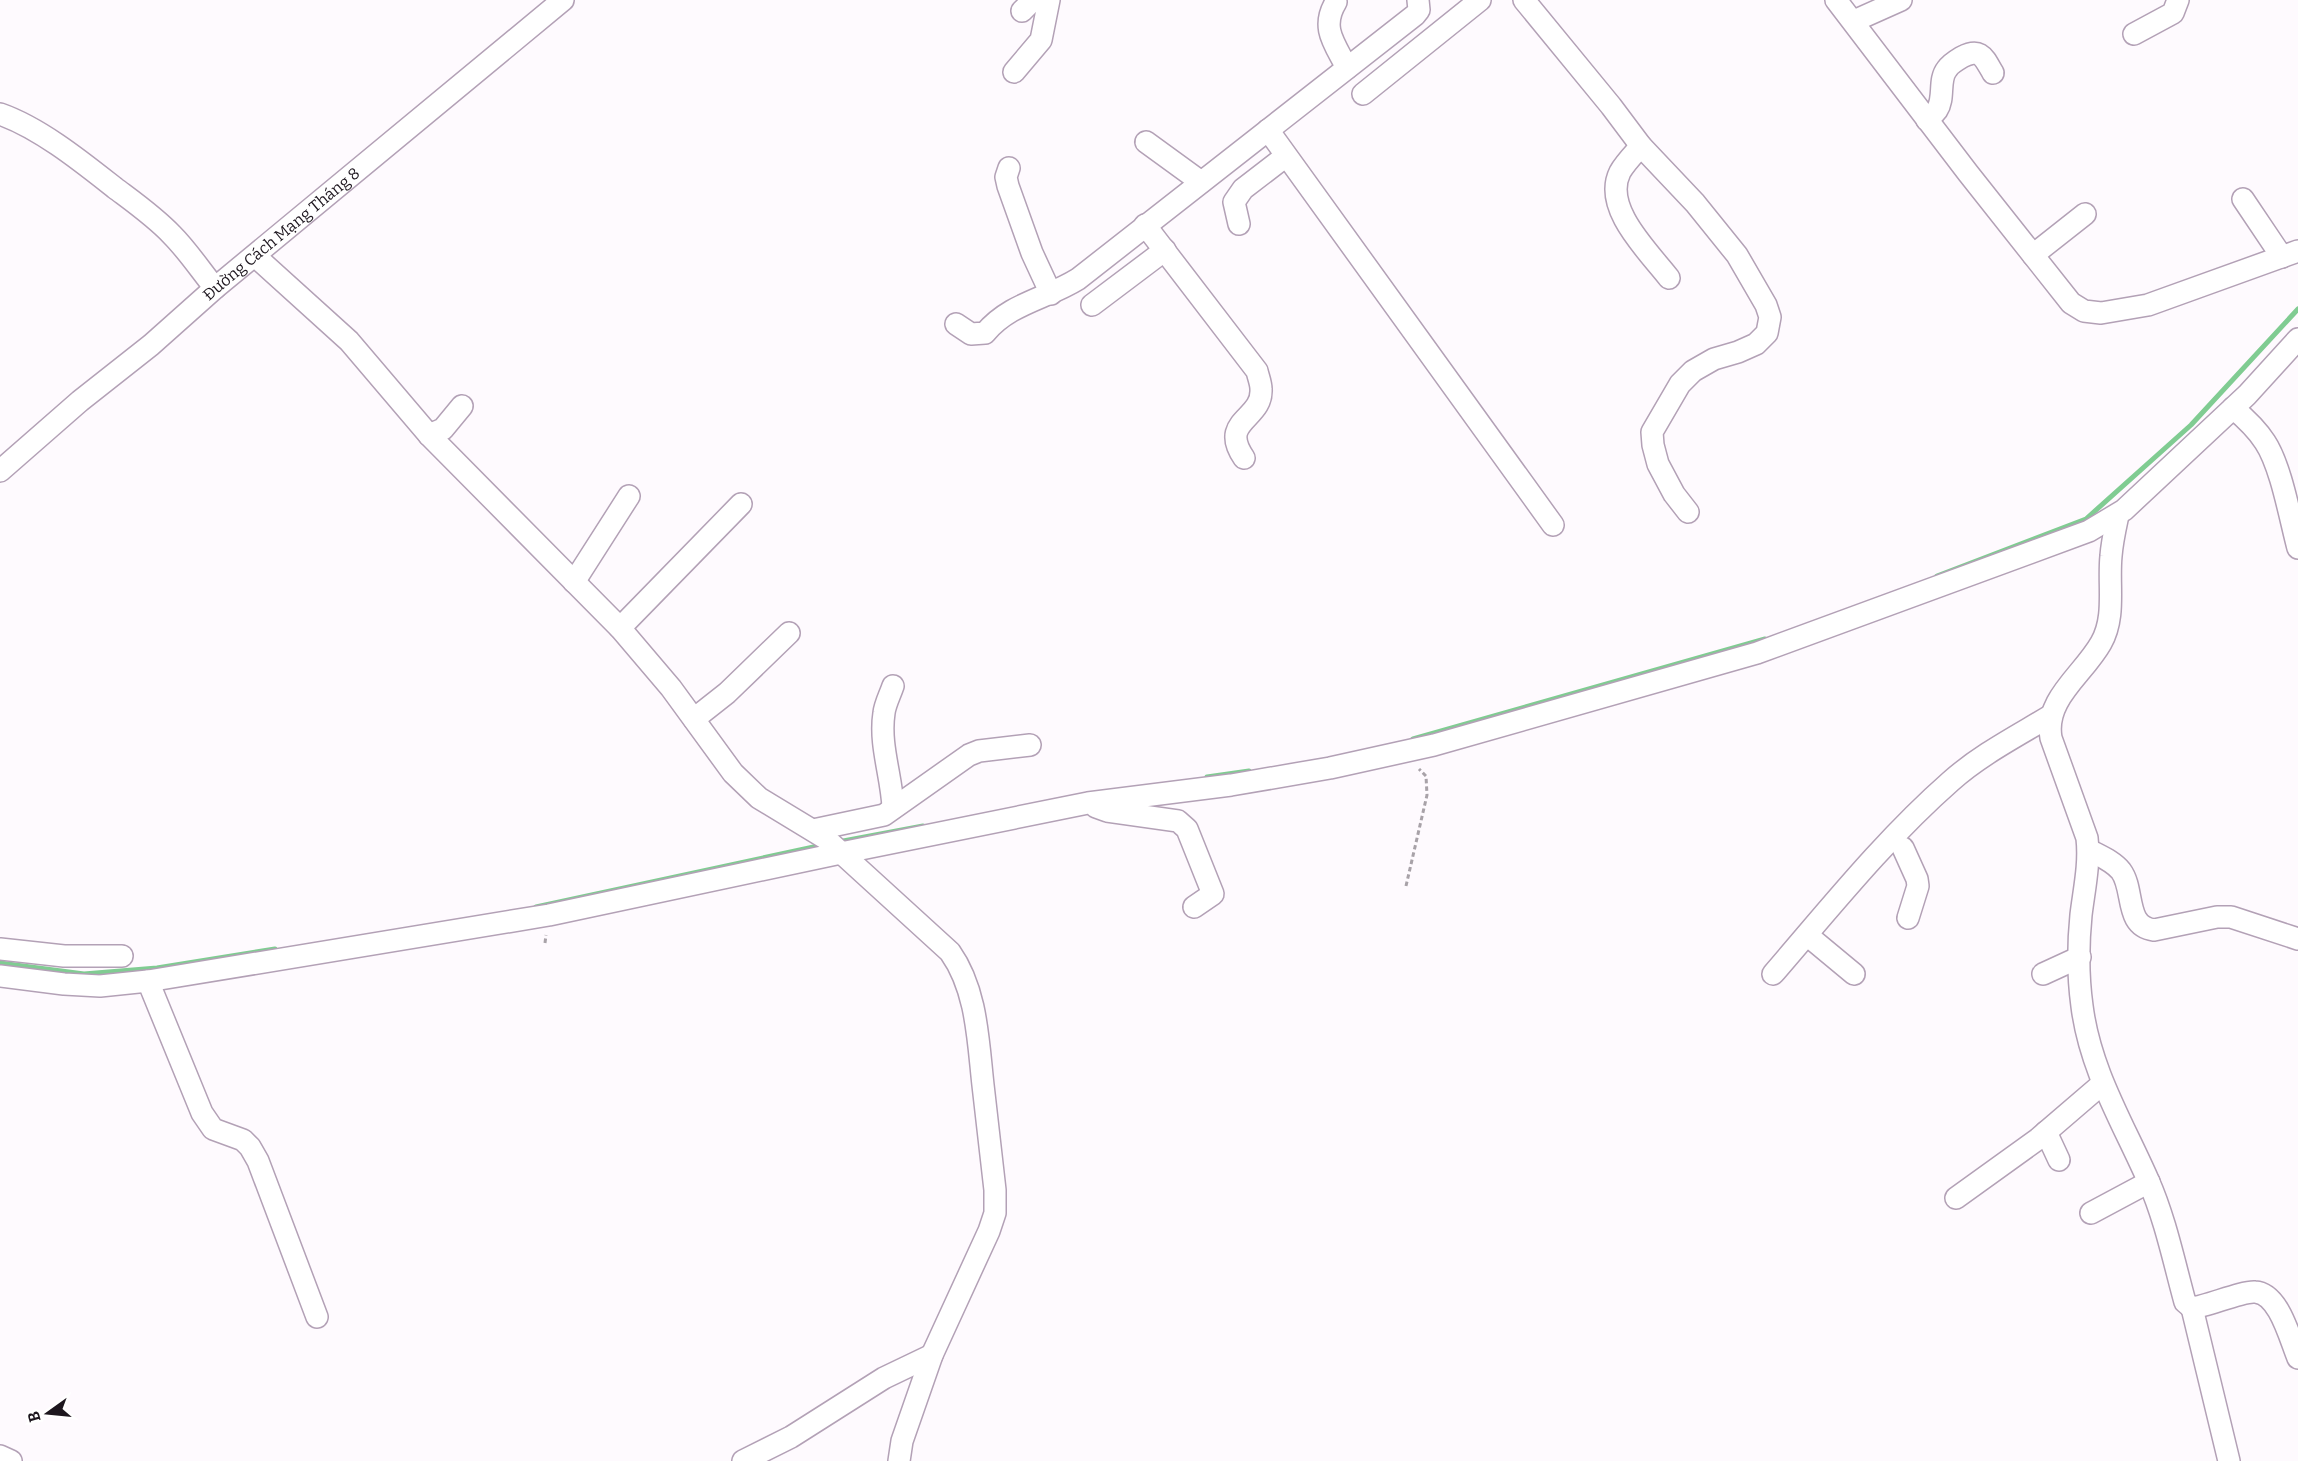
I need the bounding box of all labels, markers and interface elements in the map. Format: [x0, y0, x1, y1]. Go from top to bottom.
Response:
street label: Đường Cách Mạng Tháng 8 [199, 163, 363, 304]
north arrow [18, 1383, 78, 1443]
text: B [23, 1409, 45, 1424]

